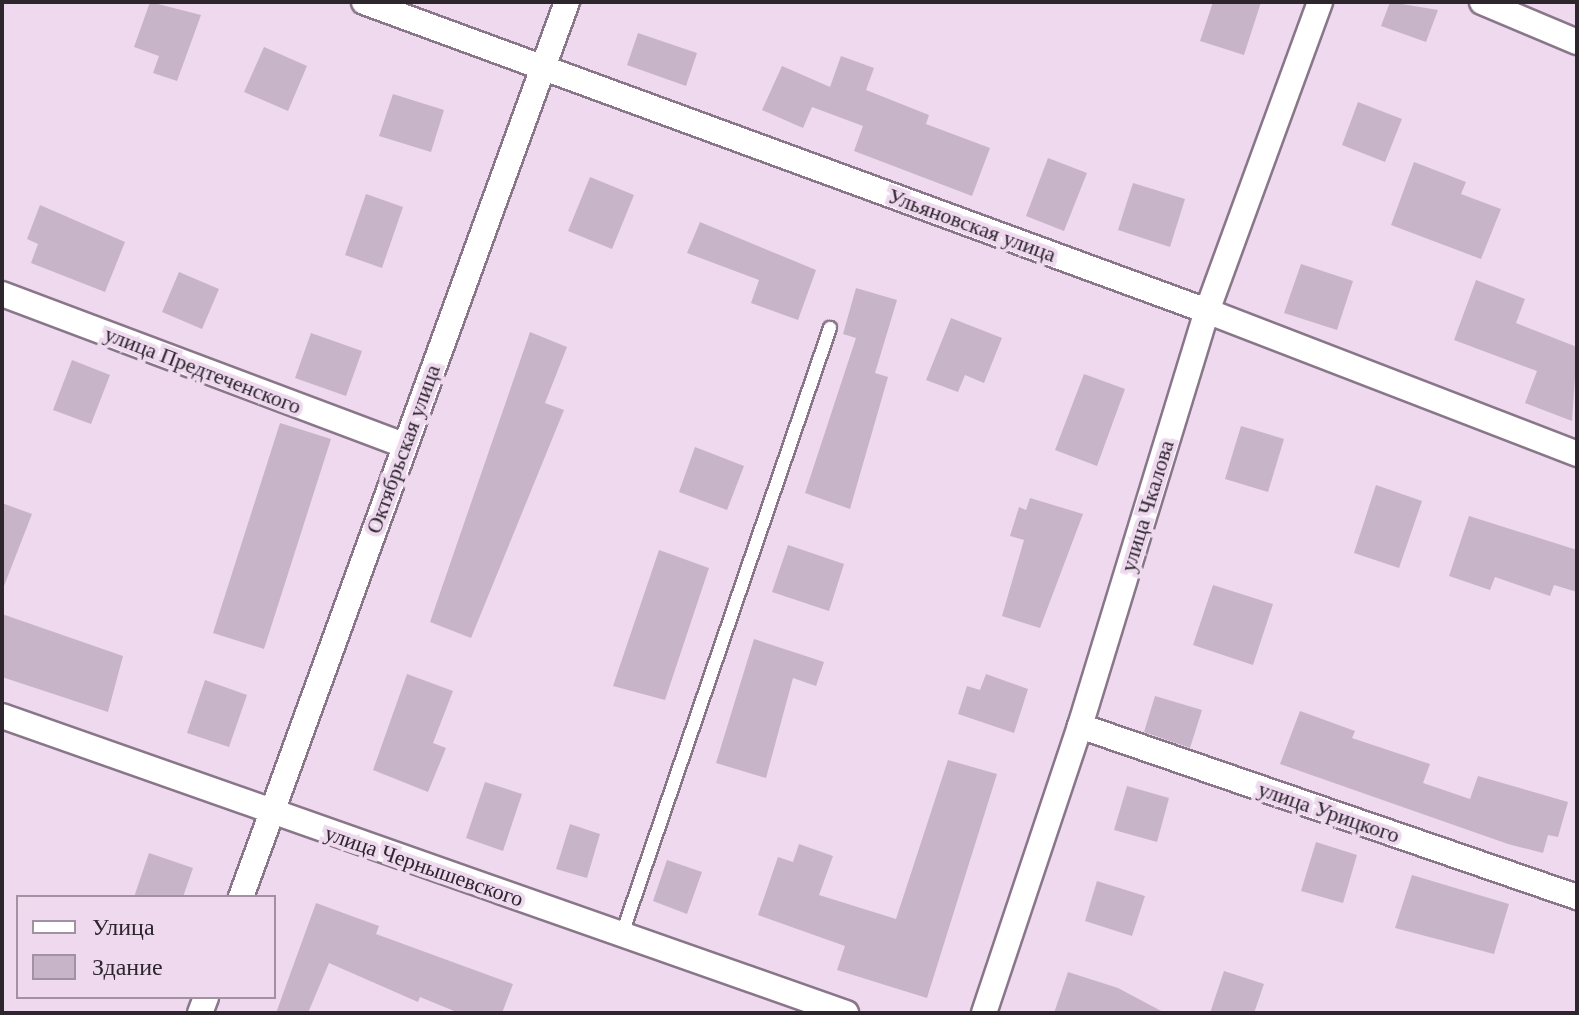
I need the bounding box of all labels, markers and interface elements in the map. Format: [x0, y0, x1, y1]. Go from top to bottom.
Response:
street label: Ульяновская улица [884, 182, 1060, 268]
street label: улица Предтеченского [101, 320, 305, 420]
street label: Октябрьская улица [360, 361, 446, 537]
street label: улица Чкалова [1114, 437, 1180, 575]
street label: улица Урицкого [1255, 775, 1403, 849]
street label: улица Чернышевского [321, 820, 527, 912]
legend [16, 895, 276, 999]
text: Улица [92, 914, 155, 940]
text: Здание [92, 954, 163, 980]

